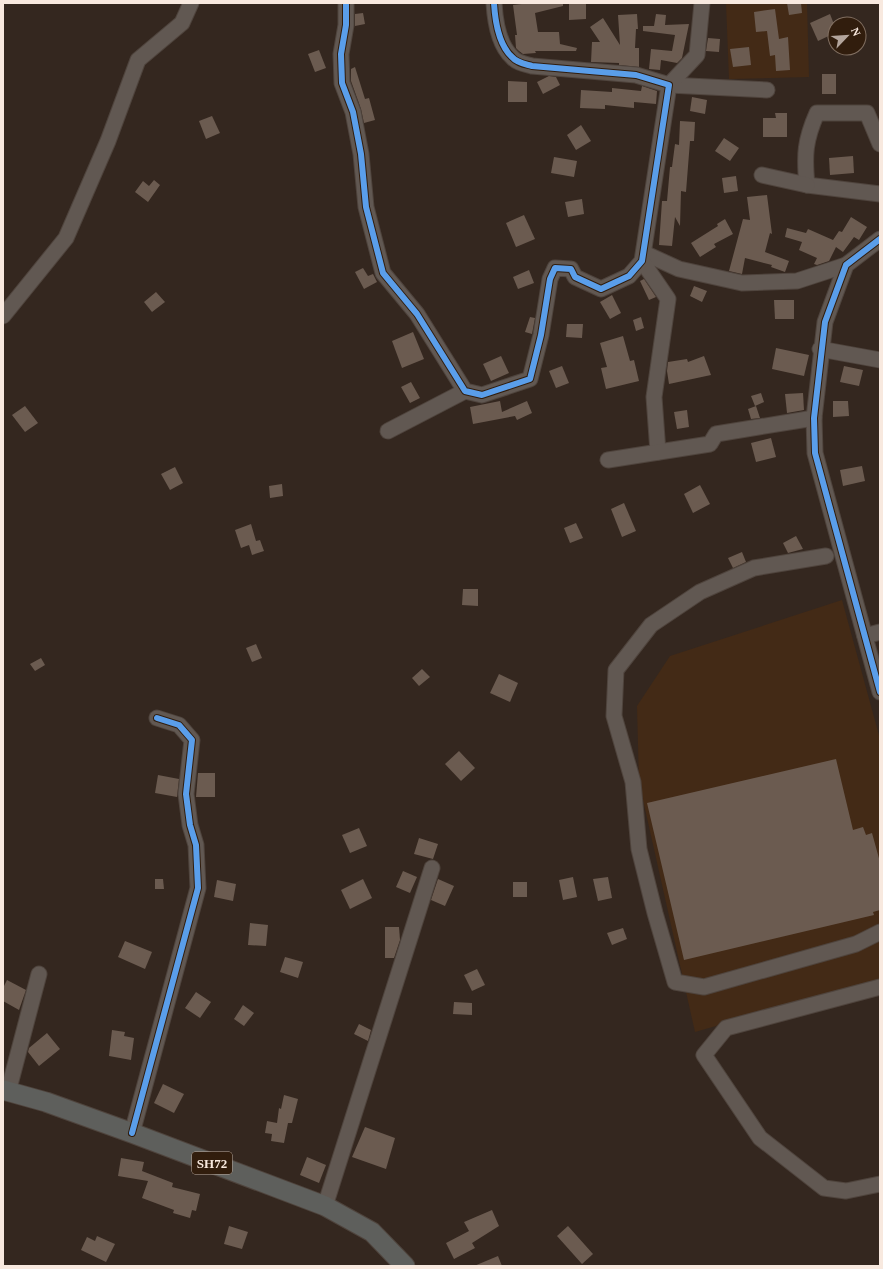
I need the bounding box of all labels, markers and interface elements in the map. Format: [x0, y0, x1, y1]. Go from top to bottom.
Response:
north arrow [827, 16, 867, 56]
text: N [849, 26, 863, 38]
road number: SH72 [192, 1152, 232, 1174]

